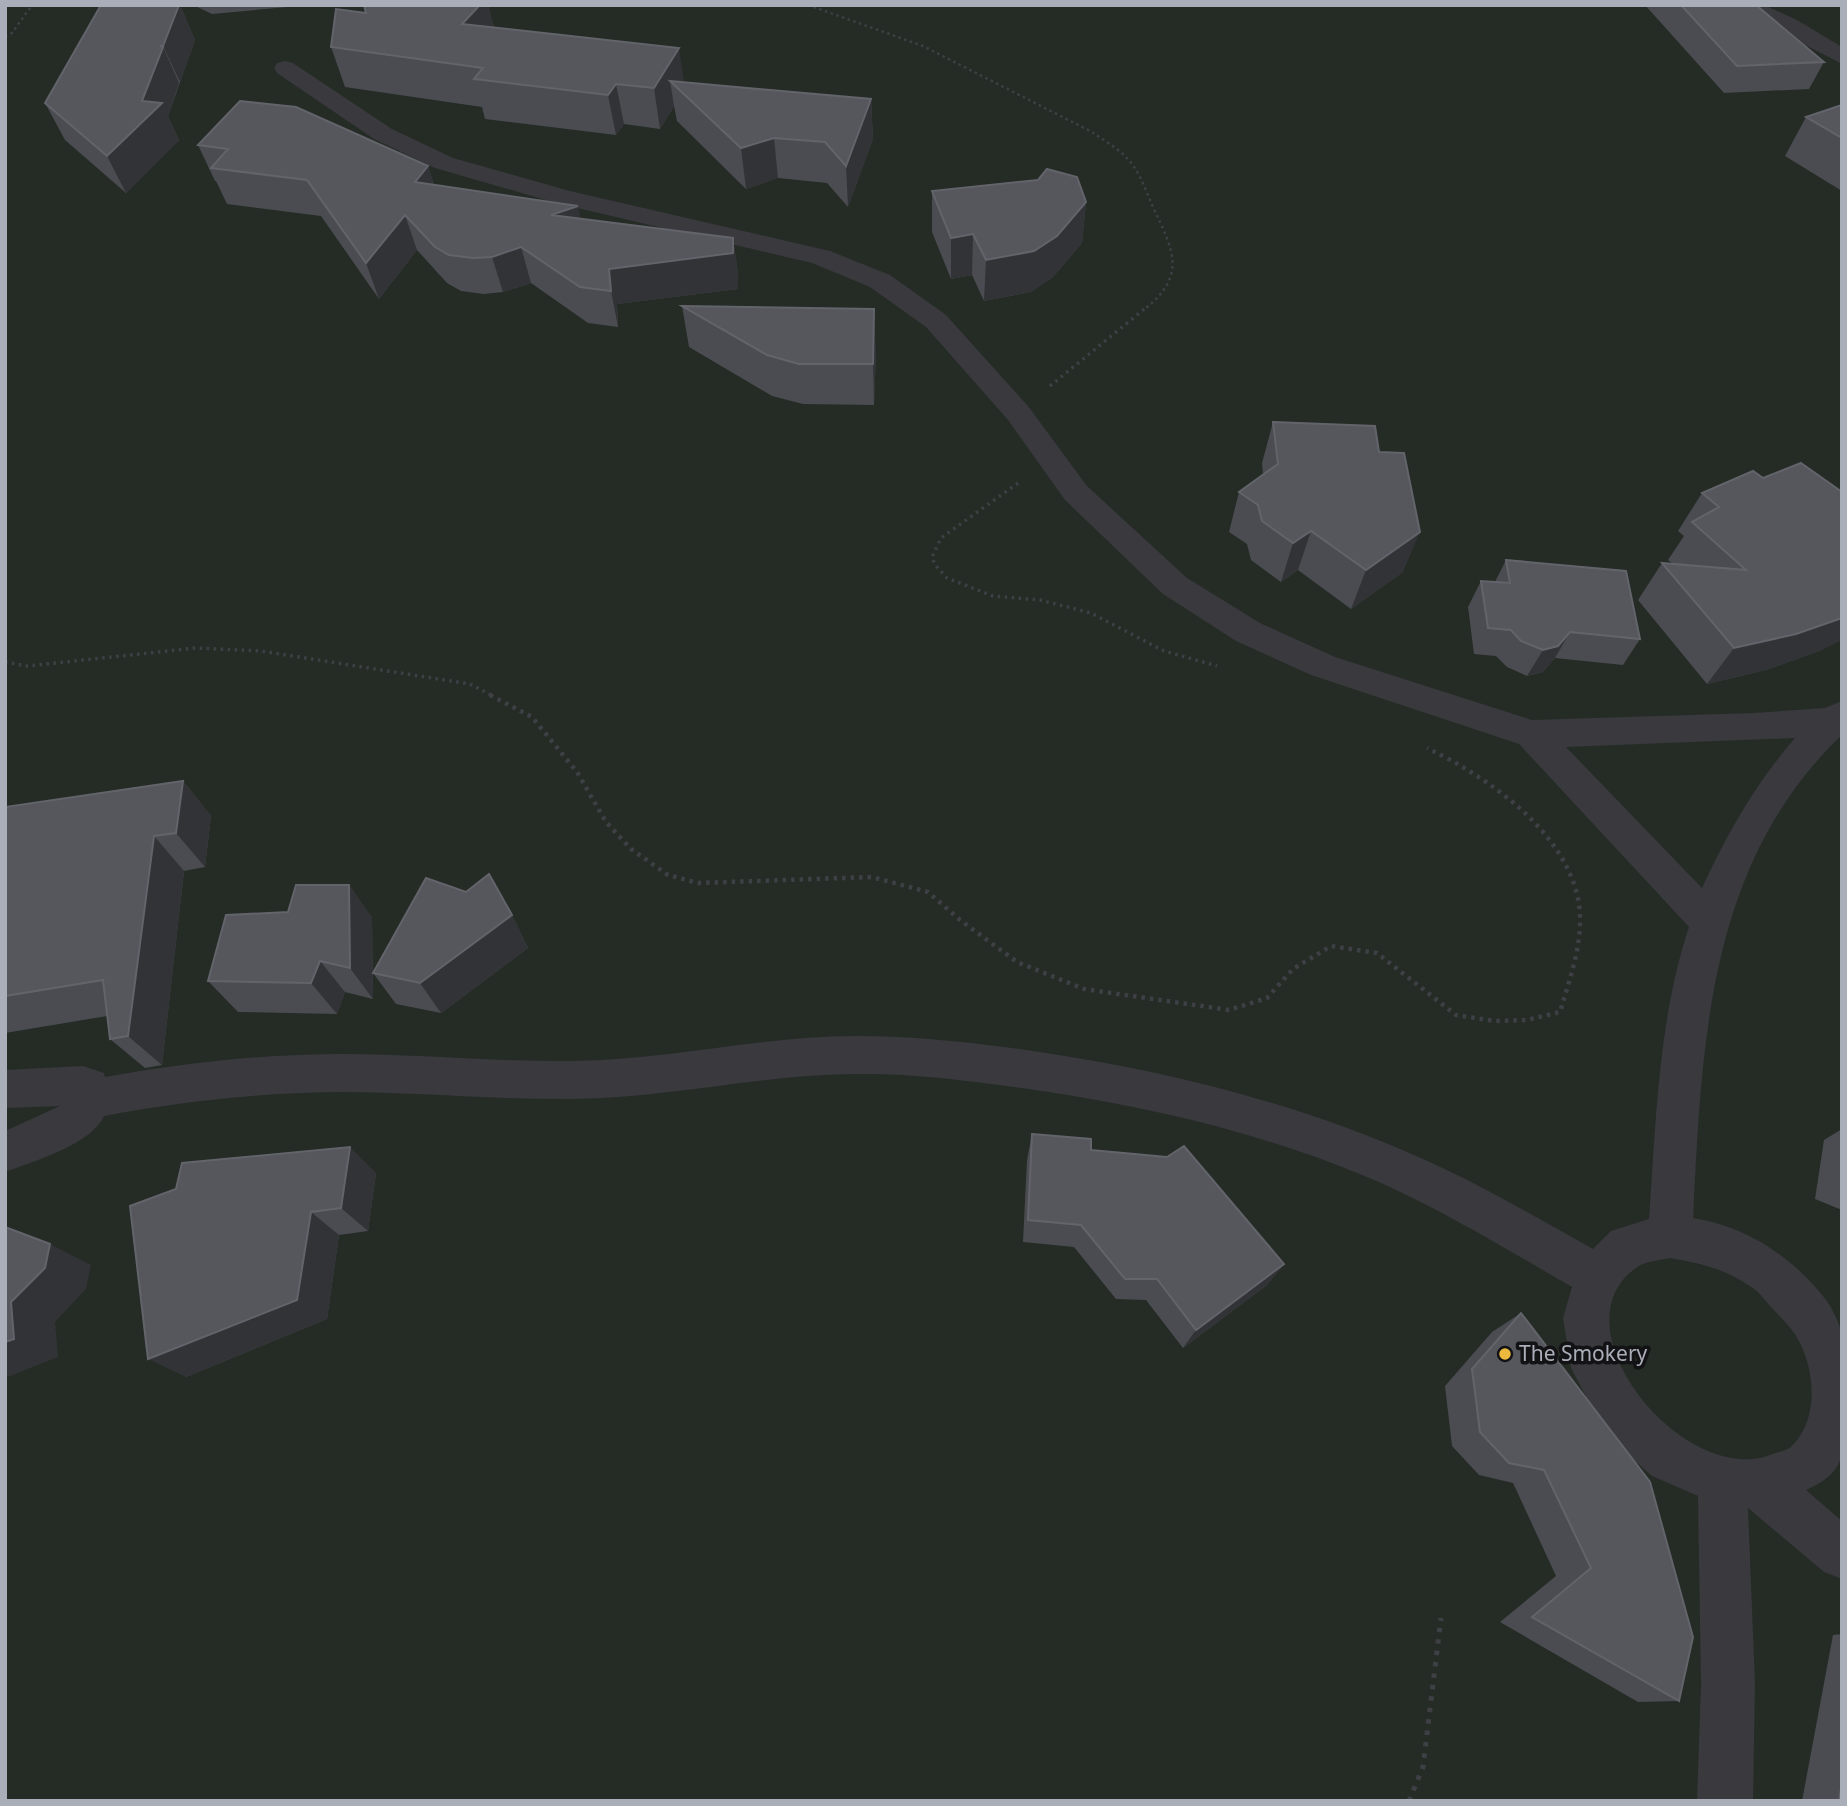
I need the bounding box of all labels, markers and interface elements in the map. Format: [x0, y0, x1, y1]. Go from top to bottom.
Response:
place label: The Smokery [1519, 1339, 1648, 1367]
marker: The Smokery [1497, 1346, 1513, 1362]

